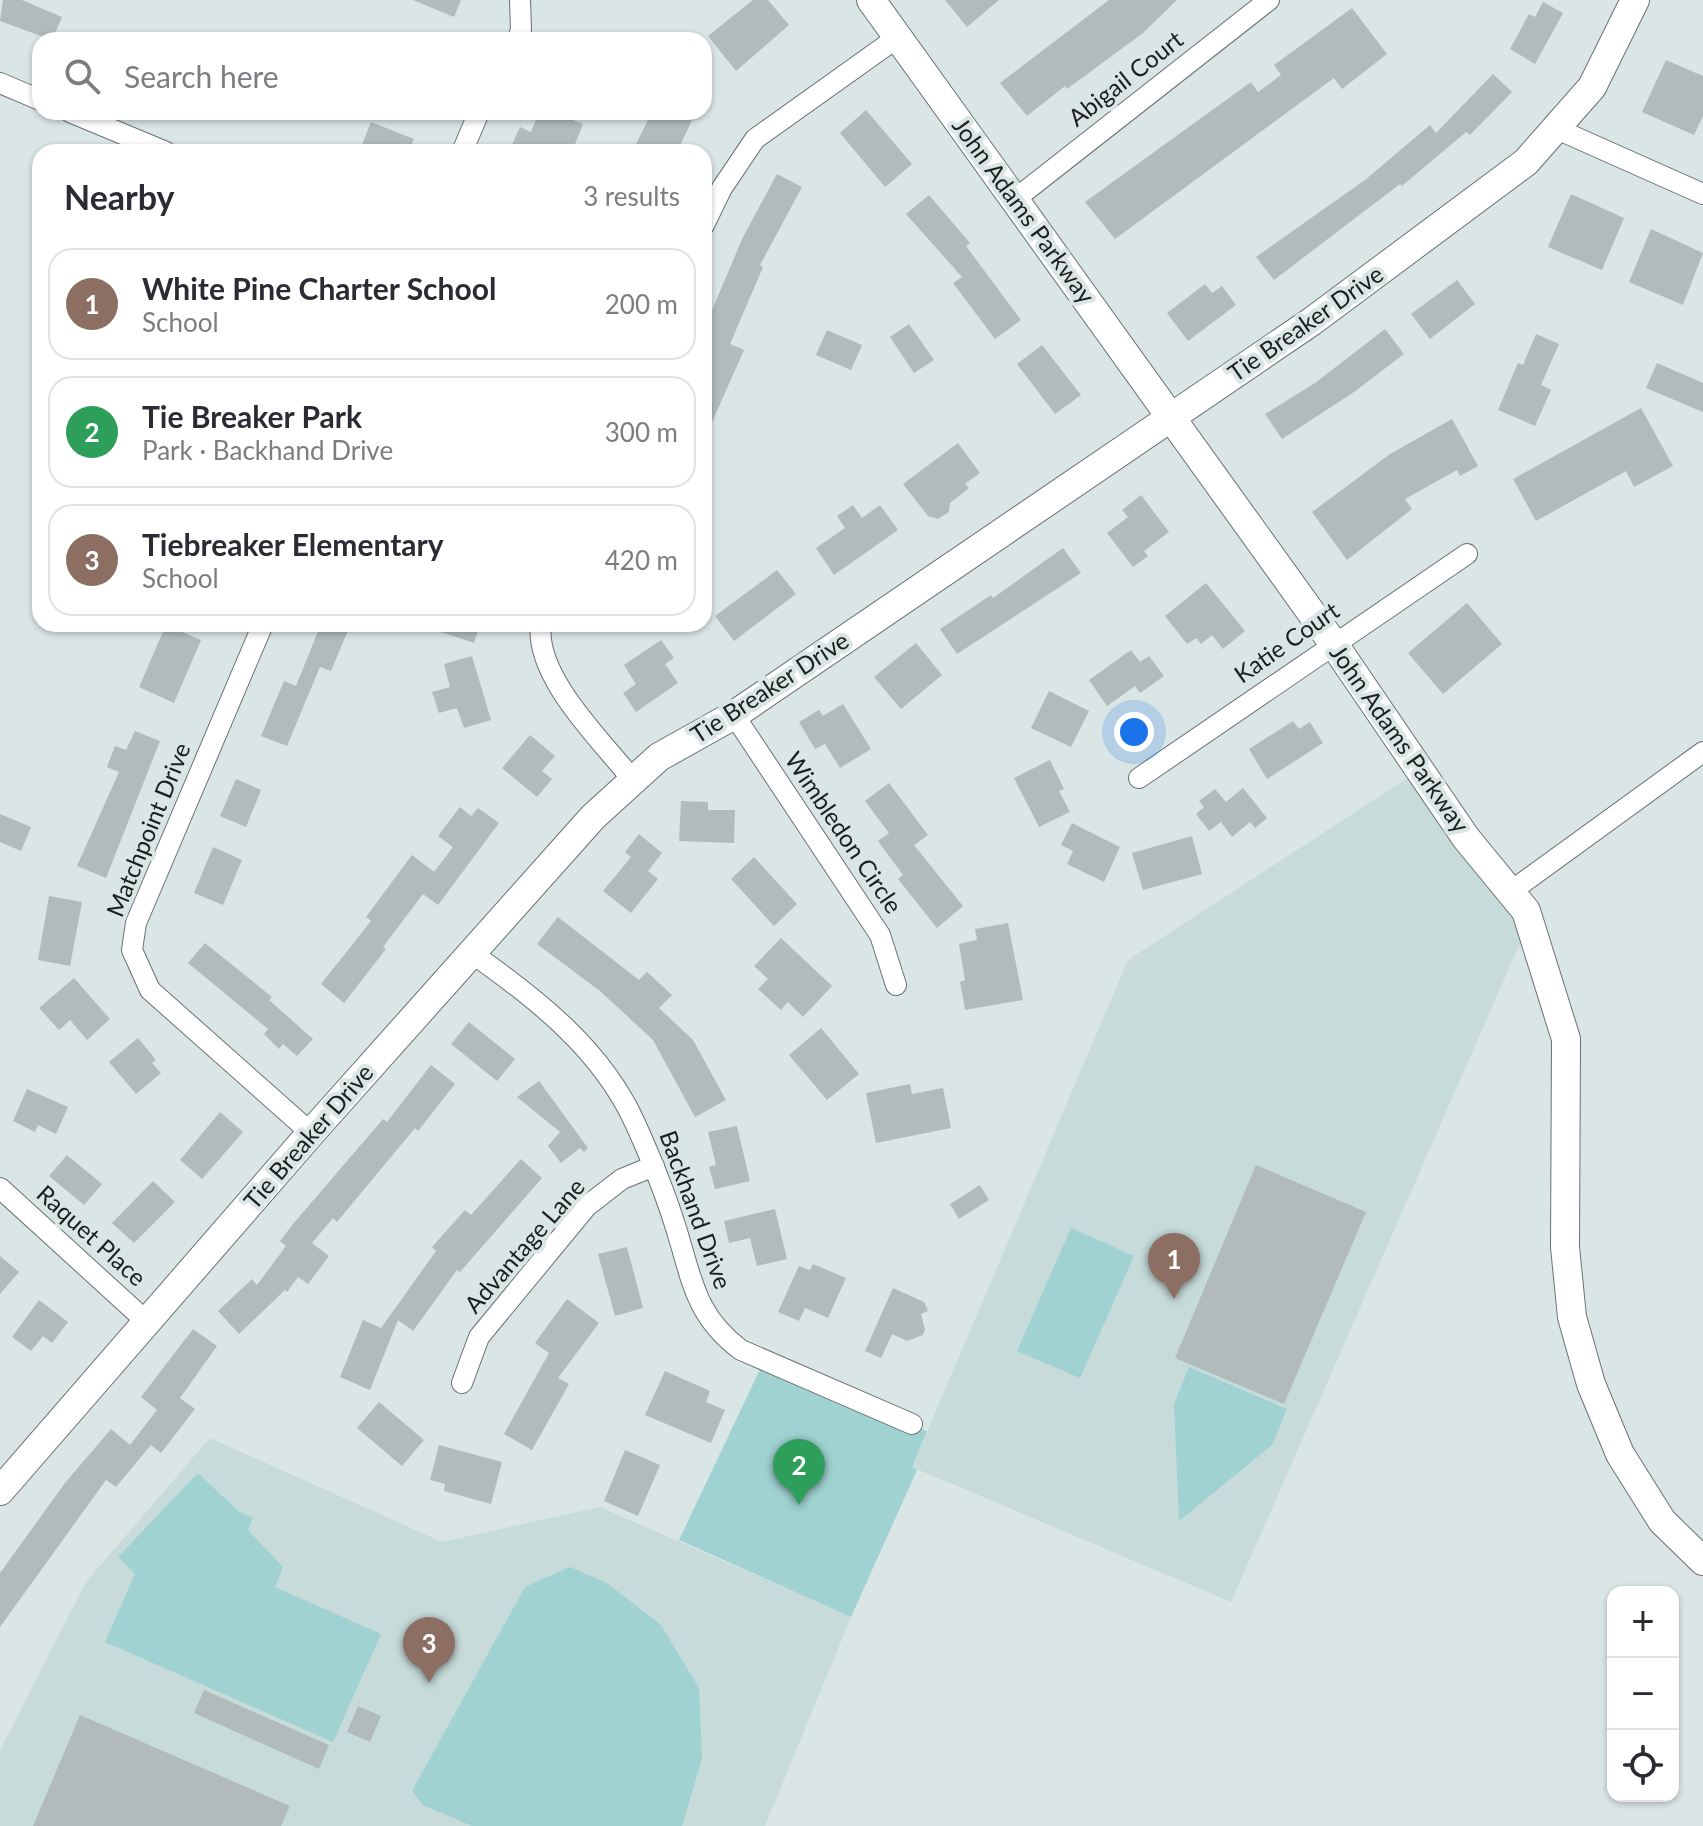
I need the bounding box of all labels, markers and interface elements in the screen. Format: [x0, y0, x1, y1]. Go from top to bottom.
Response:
street label: Abigail Court [1062, 24, 1188, 132]
search box [32, 32, 712, 120]
icon: search [60, 54, 104, 98]
text: Search here [124, 58, 279, 94]
street label: John Adams Parkway [947, 112, 1102, 309]
text: Nearby [64, 176, 175, 217]
text: 3 results [583, 180, 680, 212]
street label: Tie Breaker Drive [1222, 259, 1388, 387]
text: White Pine Charter School [142, 270, 496, 306]
text: 1 [84, 288, 100, 320]
text: 200 m [605, 288, 678, 320]
text: School [142, 306, 219, 338]
text: Tie Breaker Park [142, 398, 362, 434]
text: 2 [84, 416, 100, 448]
text: 300 m [605, 416, 678, 448]
text: Park · Backhand Drive [142, 434, 393, 466]
text: Tiebreaker Elementary [142, 526, 444, 562]
text: 3 [84, 544, 100, 576]
text: 420 m [605, 544, 678, 576]
text: School [142, 562, 219, 594]
street label: Katie Court [1228, 595, 1344, 688]
street label: Tie Breaker Drive [685, 625, 854, 749]
street label: John Adams Parkway [1324, 639, 1476, 838]
your location [1114, 712, 1154, 752]
street label: Matchpoint Drive [99, 738, 196, 921]
street label: Wimbledon Circle [780, 746, 909, 918]
street label: Tie Breaker Drive [237, 1058, 379, 1214]
street label: Backhand Drive [654, 1126, 738, 1293]
street label: Advantage Lane [458, 1172, 590, 1318]
street label: Raquet Place [31, 1178, 153, 1291]
pin: 1 [1148, 1233, 1200, 1299]
pin: 2 [773, 1439, 825, 1505]
map controls [1607, 1586, 1679, 1802]
button: + [1607, 1586, 1679, 1658]
pin: 3 [403, 1617, 455, 1683]
button: − [1607, 1658, 1679, 1730]
button: locate [1607, 1730, 1679, 1802]

